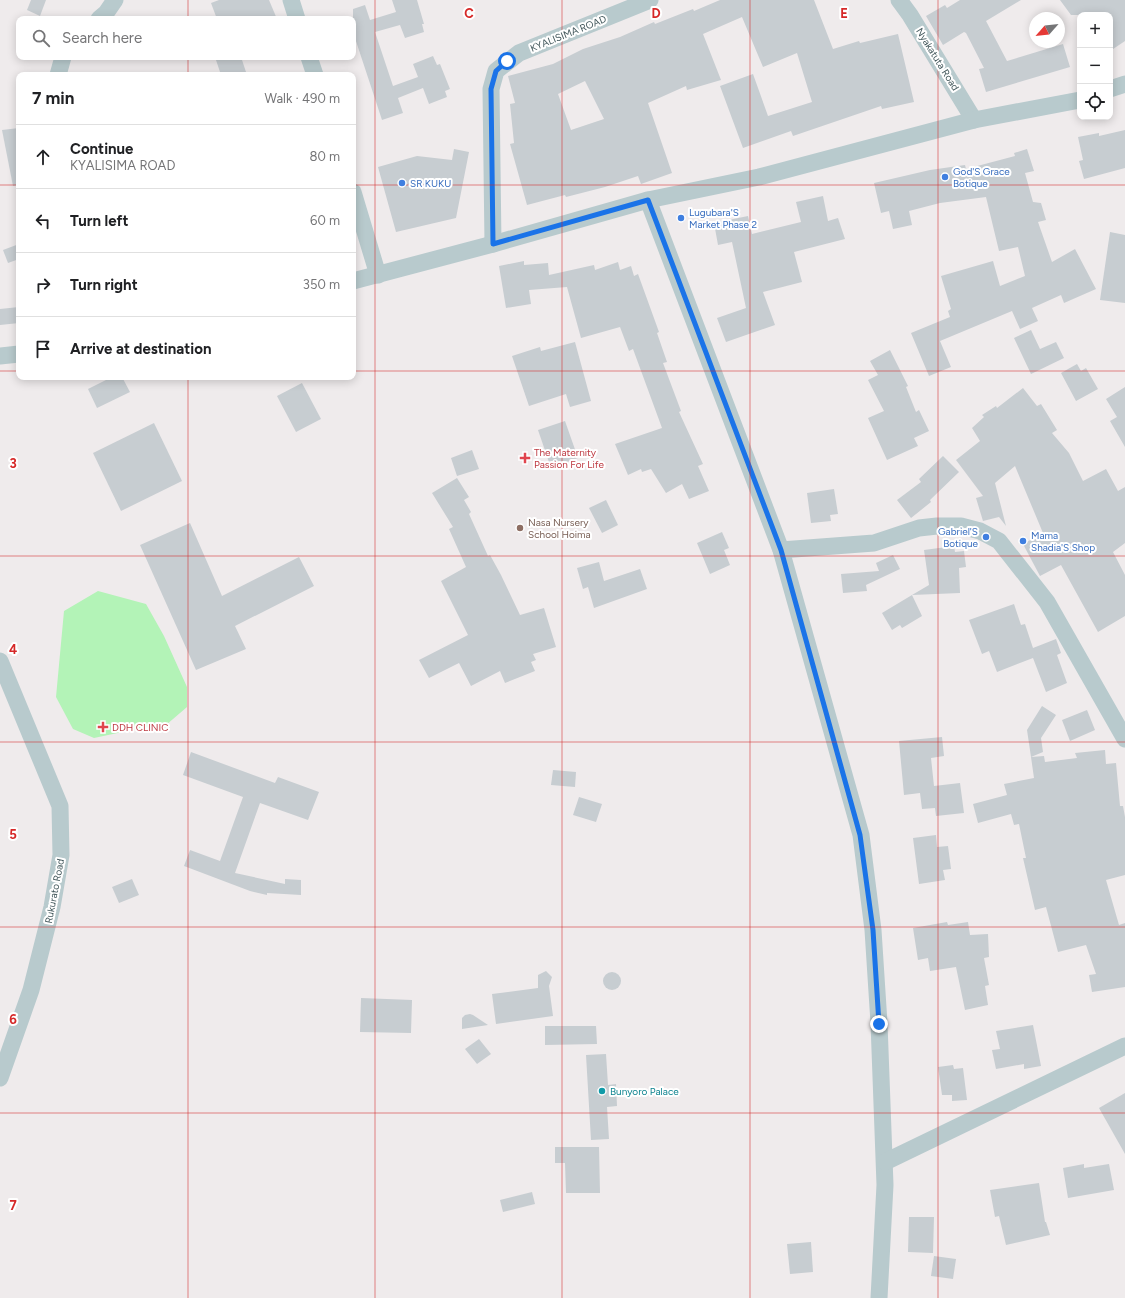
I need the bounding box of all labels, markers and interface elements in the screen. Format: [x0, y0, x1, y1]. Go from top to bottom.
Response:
text: C [464, 6, 474, 21]
text: D [651, 6, 661, 21]
text: E [840, 6, 848, 21]
street label: KYALISIMA ROAD [528, 12, 608, 55]
north arrow [1029, 12, 1065, 48]
map controls [1077, 12, 1113, 120]
button: + [1077, 12, 1113, 48]
search box [16, 16, 356, 60]
street label: Nyakatuta Road [913, 25, 962, 93]
icon: search [30, 27, 52, 49]
text: Search here [62, 29, 142, 47]
button: − [1077, 48, 1113, 84]
route start [498, 52, 516, 70]
button: locate [1077, 84, 1113, 120]
text: 7 min [32, 88, 74, 108]
text: Walk · 490 m [264, 91, 340, 106]
text: Continue [70, 140, 133, 158]
icon: ahead [32, 146, 54, 168]
text: 80 m [309, 149, 340, 164]
text: KYALISIMA ROAD [70, 158, 175, 173]
place label: God'S Grace Botique [953, 165, 1010, 190]
marker: God'S Grace Botique [940, 172, 950, 182]
place label: SR KUKU [410, 177, 451, 190]
marker: SR KUKU [397, 178, 407, 188]
place label: Lugubara'S Market Phase 2 [689, 206, 757, 231]
icon: left [32, 210, 54, 232]
text: Turn left [70, 212, 128, 230]
text: 60 m [310, 213, 340, 228]
marker: Lugubara'S Market Phase 2 [676, 213, 686, 223]
icon: right [32, 274, 54, 296]
text: Turn right [70, 276, 138, 294]
text: 350 m [303, 277, 340, 292]
icon: arrive [32, 338, 54, 360]
text: Arrive at destination [70, 340, 211, 358]
place label: The Maternity Passion For Life [534, 446, 604, 471]
marker: The Maternity Passion For Life [519, 452, 531, 464]
text: 3 [9, 456, 17, 471]
place label: Nasa Nursery School Hoima [528, 516, 591, 541]
marker: Nasa Nursery School Hoima [515, 523, 525, 533]
place label: Gabriel'S Botique [938, 525, 979, 550]
place label: Mama Shadia'S Shop [1031, 529, 1095, 554]
marker: Gabriel'S Botique [981, 532, 991, 542]
marker: Mama Shadia'S Shop [1018, 536, 1028, 546]
text: 4 [9, 642, 17, 657]
marker: DDH CLINIC [97, 721, 109, 733]
place label: DDH CLINIC [112, 721, 169, 734]
text: 5 [9, 827, 17, 842]
street label: Rukurato Road [42, 857, 67, 925]
text: 6 [9, 1012, 17, 1027]
route end [870, 1015, 888, 1033]
place label: Bunyoro Palace [610, 1085, 679, 1098]
marker: Bunyoro Palace [597, 1086, 607, 1096]
text: 7 [9, 1198, 17, 1213]

